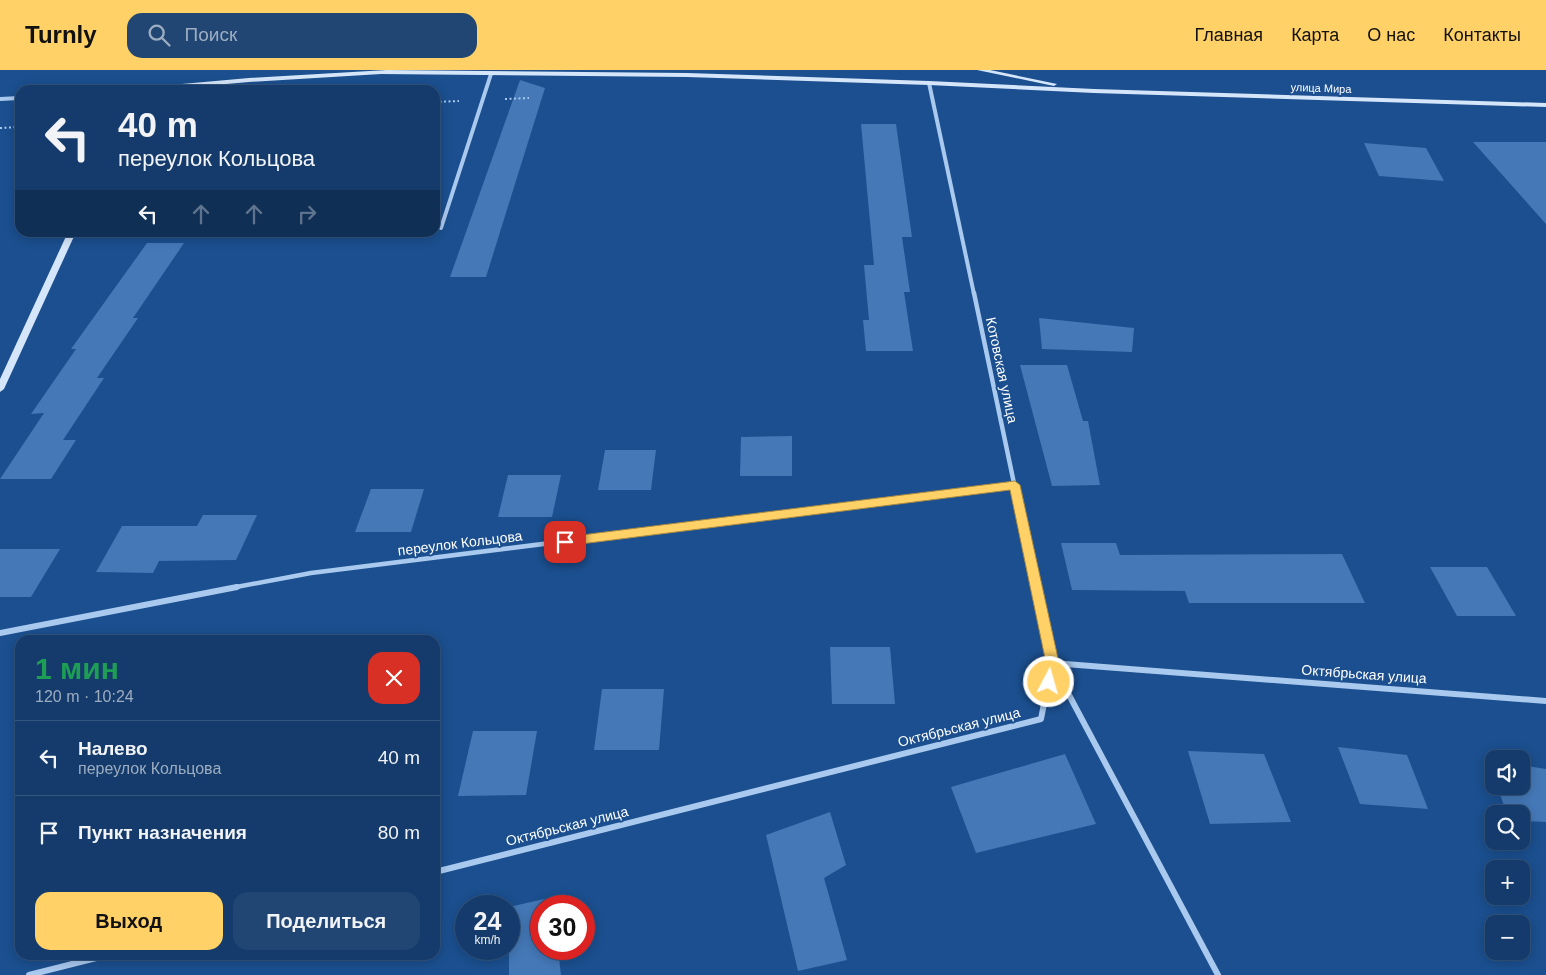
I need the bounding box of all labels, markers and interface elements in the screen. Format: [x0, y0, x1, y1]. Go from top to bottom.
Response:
search box [127, 13, 477, 58]
text: Turnly [25, 21, 97, 48]
icon: search [145, 21, 173, 49]
text: Поиск [185, 24, 237, 45]
text: Главная [1195, 25, 1263, 45]
text: Карта [1291, 25, 1339, 45]
text: О нас [1367, 25, 1415, 45]
text: Контакты [1443, 25, 1521, 45]
street label: улица Мира [1290, 81, 1352, 95]
icon: left [35, 105, 100, 170]
text: 40 m [118, 105, 198, 144]
text: переулок Кольцова [118, 146, 315, 171]
icon: left [134, 200, 162, 228]
icon: ahead [187, 200, 215, 228]
icon: ahead [240, 200, 268, 228]
icon: right [293, 200, 321, 228]
street label: Котовская улица [983, 315, 1021, 425]
pin [544, 521, 586, 563]
street label: переулок Кольцова [397, 527, 523, 559]
icon: arrive [551, 528, 579, 556]
text: 1 мин [35, 652, 119, 685]
button: close [368, 652, 420, 704]
position arrow [1022, 655, 1074, 707]
street label: Октябрьская улица [1301, 662, 1427, 686]
text: 120 m · 10:24 [35, 688, 134, 705]
street label: Октябрьская улица [896, 704, 1022, 750]
text: Налево [78, 738, 148, 759]
icon: left [35, 744, 63, 772]
text: 40 m [378, 747, 420, 768]
map controls [1485, 750, 1530, 960]
button: sound [1485, 750, 1530, 795]
text: переулок Кольцова [78, 760, 221, 777]
street label: Октябрьская улица [504, 803, 630, 849]
button: search [1485, 805, 1530, 850]
icon: arrive [35, 819, 63, 847]
text: Пункт назначения [78, 822, 247, 843]
text: 80 m [378, 822, 420, 843]
button: + [1485, 860, 1530, 905]
button: Выход [35, 892, 223, 950]
button: Поделиться [233, 892, 420, 950]
speed limit sign: 30 [530, 895, 595, 960]
text: 24 [474, 907, 501, 935]
button: − [1485, 915, 1530, 960]
text: km/h [474, 933, 501, 947]

